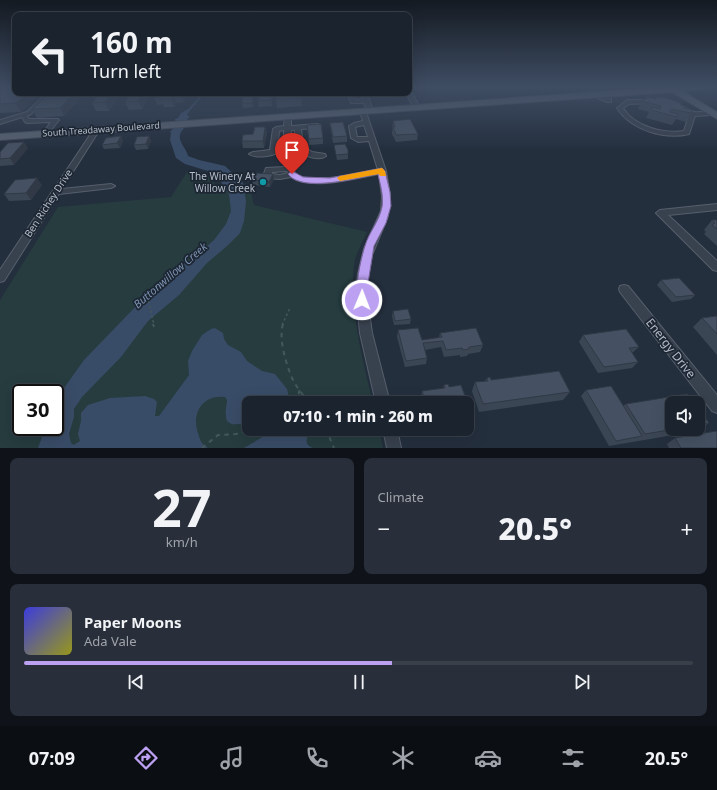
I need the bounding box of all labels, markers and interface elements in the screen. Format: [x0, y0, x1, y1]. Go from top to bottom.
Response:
text: 160 m [90, 23, 173, 61]
icon: left [24, 28, 76, 80]
text: Turn left [90, 59, 161, 83]
street label: South Treadaway Boulevard [42, 118, 160, 140]
pin [275, 133, 309, 174]
icon: arrive [281, 139, 303, 161]
street label: Ben Richey Drive [21, 166, 75, 240]
place label: The Winery At Willow Creek [189, 169, 256, 195]
marker: The Winery At Willow Creek [258, 177, 268, 187]
water label: Buttonwillow Creek [130, 238, 210, 311]
position arrow [341, 279, 383, 321]
street label: Energy Drive [642, 314, 700, 382]
speed limit sign: 30 [12, 384, 64, 436]
map controls [665, 396, 705, 436]
button: sound [665, 396, 705, 436]
text: 07:10 · 1 min · 260 m [283, 406, 433, 426]
text: 27 [152, 471, 212, 542]
text: Climate [378, 488, 424, 506]
text: 20.5° [499, 508, 572, 549]
text: − [378, 513, 390, 543]
text: + [680, 513, 693, 543]
text: km/h [166, 533, 198, 551]
text: Paper Moons [84, 612, 182, 632]
text: Ada Vale [84, 632, 137, 650]
icon: previous [125, 671, 147, 693]
icon: pause [348, 671, 370, 693]
icon: next [571, 671, 593, 693]
icon: directions [132, 744, 160, 772]
icon: music [218, 744, 246, 772]
icon: phone [303, 744, 331, 772]
icon: climate [389, 744, 417, 772]
icon: car [474, 744, 502, 772]
icon: filters [559, 744, 587, 772]
text: 07:09 [29, 746, 75, 770]
text: 20.5° [645, 746, 688, 770]

